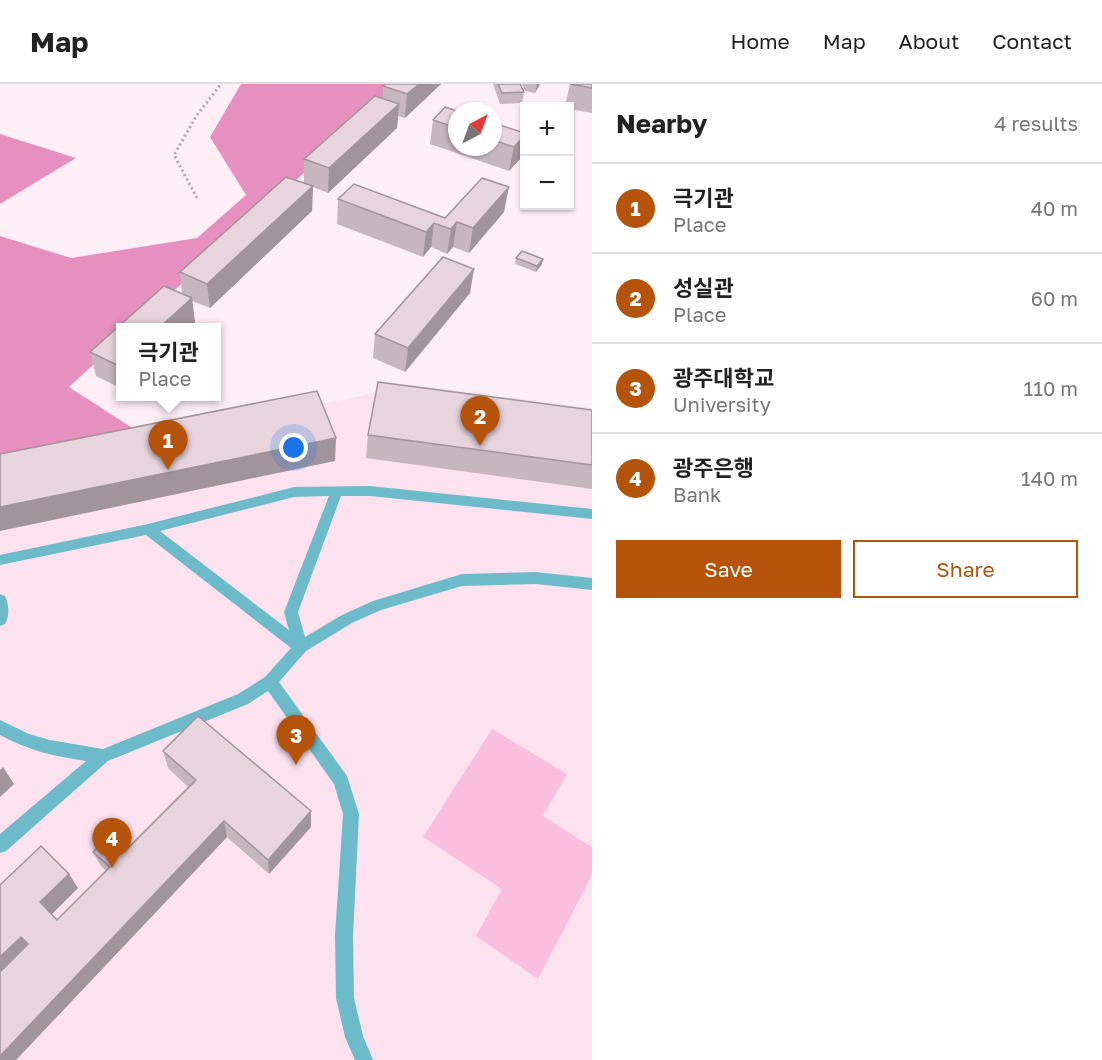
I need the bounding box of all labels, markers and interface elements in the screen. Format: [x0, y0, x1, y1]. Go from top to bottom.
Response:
text: Map [30, 25, 88, 58]
text: Home [730, 28, 790, 54]
text: Map [823, 28, 866, 54]
text: About [899, 28, 959, 54]
text: Contact [992, 28, 1072, 54]
north arrow [448, 102, 502, 156]
map controls [520, 102, 574, 210]
button: + [520, 102, 574, 156]
text: Nearby [616, 108, 707, 139]
text: 4 results [994, 111, 1078, 135]
button: − [520, 156, 574, 210]
text: 극기관 [673, 184, 734, 211]
text: 1 [630, 196, 641, 220]
text: 40 m [1031, 196, 1078, 220]
text: Place [673, 212, 726, 236]
text: 성실관 [673, 274, 734, 301]
text: 2 [629, 286, 642, 310]
text: 60 m [1031, 286, 1078, 310]
text: Place [673, 302, 726, 326]
popup [116, 323, 221, 401]
text: 극기관 [138, 338, 199, 365]
text: 광주대학교 [673, 364, 774, 391]
text: Place [138, 366, 191, 390]
text: 3 [629, 376, 642, 400]
text: 110 m [1024, 376, 1078, 400]
text: University [673, 392, 771, 416]
pin: 2 [460, 396, 500, 446]
pin: 1 [148, 420, 188, 470]
your location [279, 433, 308, 462]
text: 광주은행 [673, 454, 754, 481]
text: 4 [629, 466, 642, 490]
text: 140 m [1021, 466, 1078, 490]
text: Bank [673, 482, 721, 506]
button: Save [616, 540, 841, 598]
button: Share [853, 540, 1078, 598]
pin: 3 [276, 716, 316, 765]
pin: 4 [92, 818, 132, 868]

